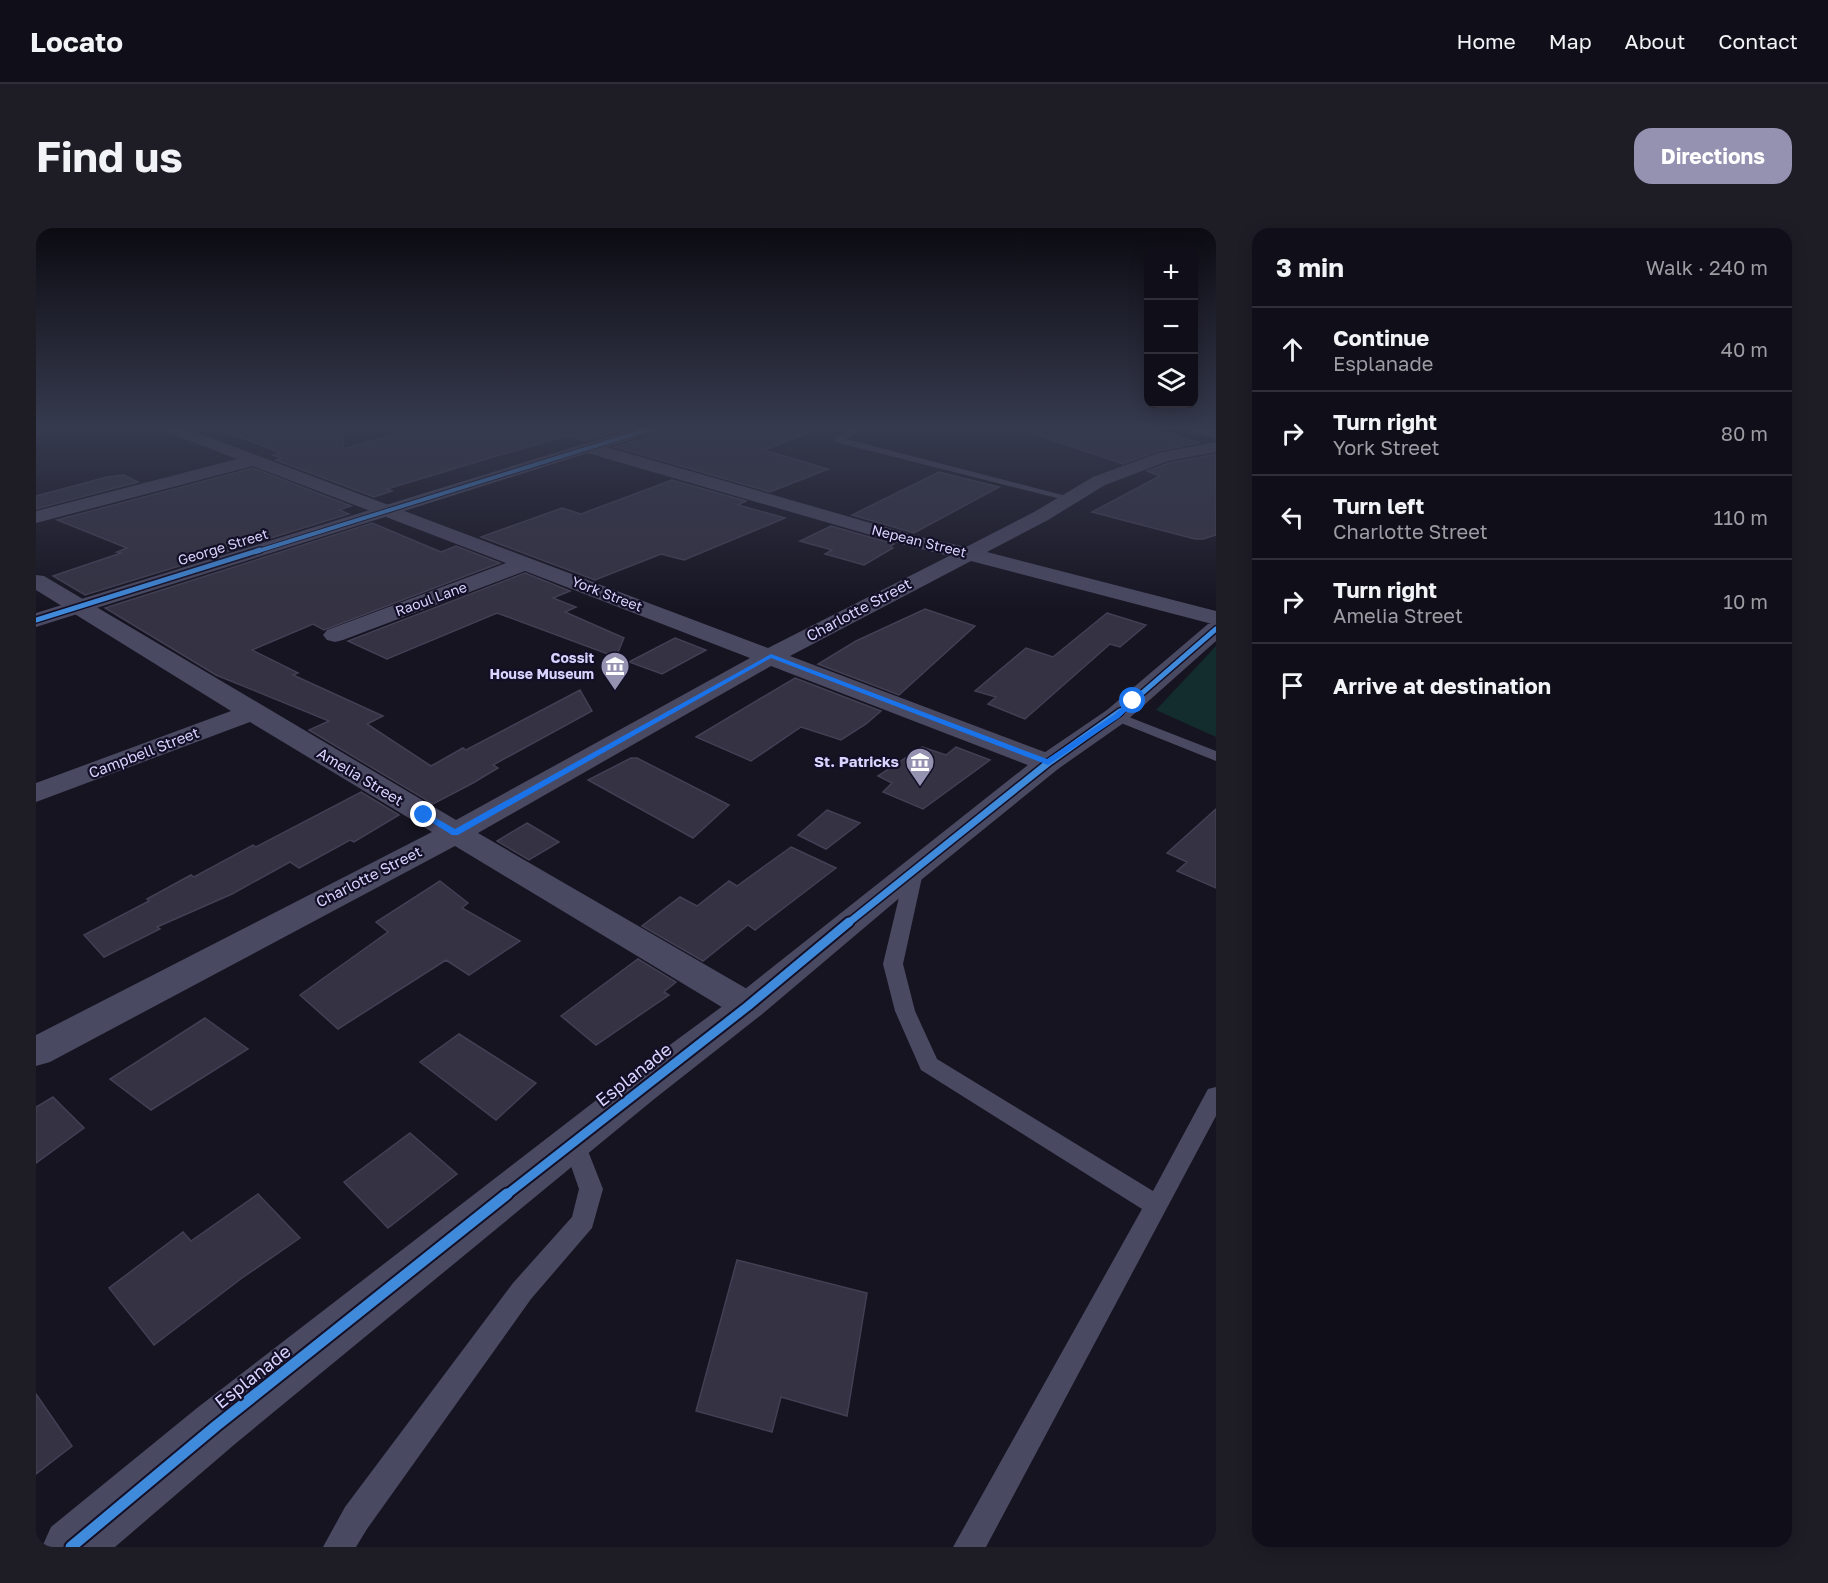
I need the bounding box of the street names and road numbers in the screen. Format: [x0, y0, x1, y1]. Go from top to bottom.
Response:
street label: Nepean Street [870, 521, 968, 560]
street label: George Street [176, 525, 270, 568]
street label: York Street [569, 572, 645, 615]
street label: Charlotte Street [803, 574, 914, 644]
street label: Raoul Lane [393, 578, 469, 619]
street label: Campbell Street [86, 723, 201, 781]
street label: Amelia Street [314, 743, 407, 809]
street label: Charlotte Street [313, 842, 424, 910]
street label: Esplanade [591, 1038, 676, 1111]
street label: Esplanade [210, 1340, 295, 1413]

